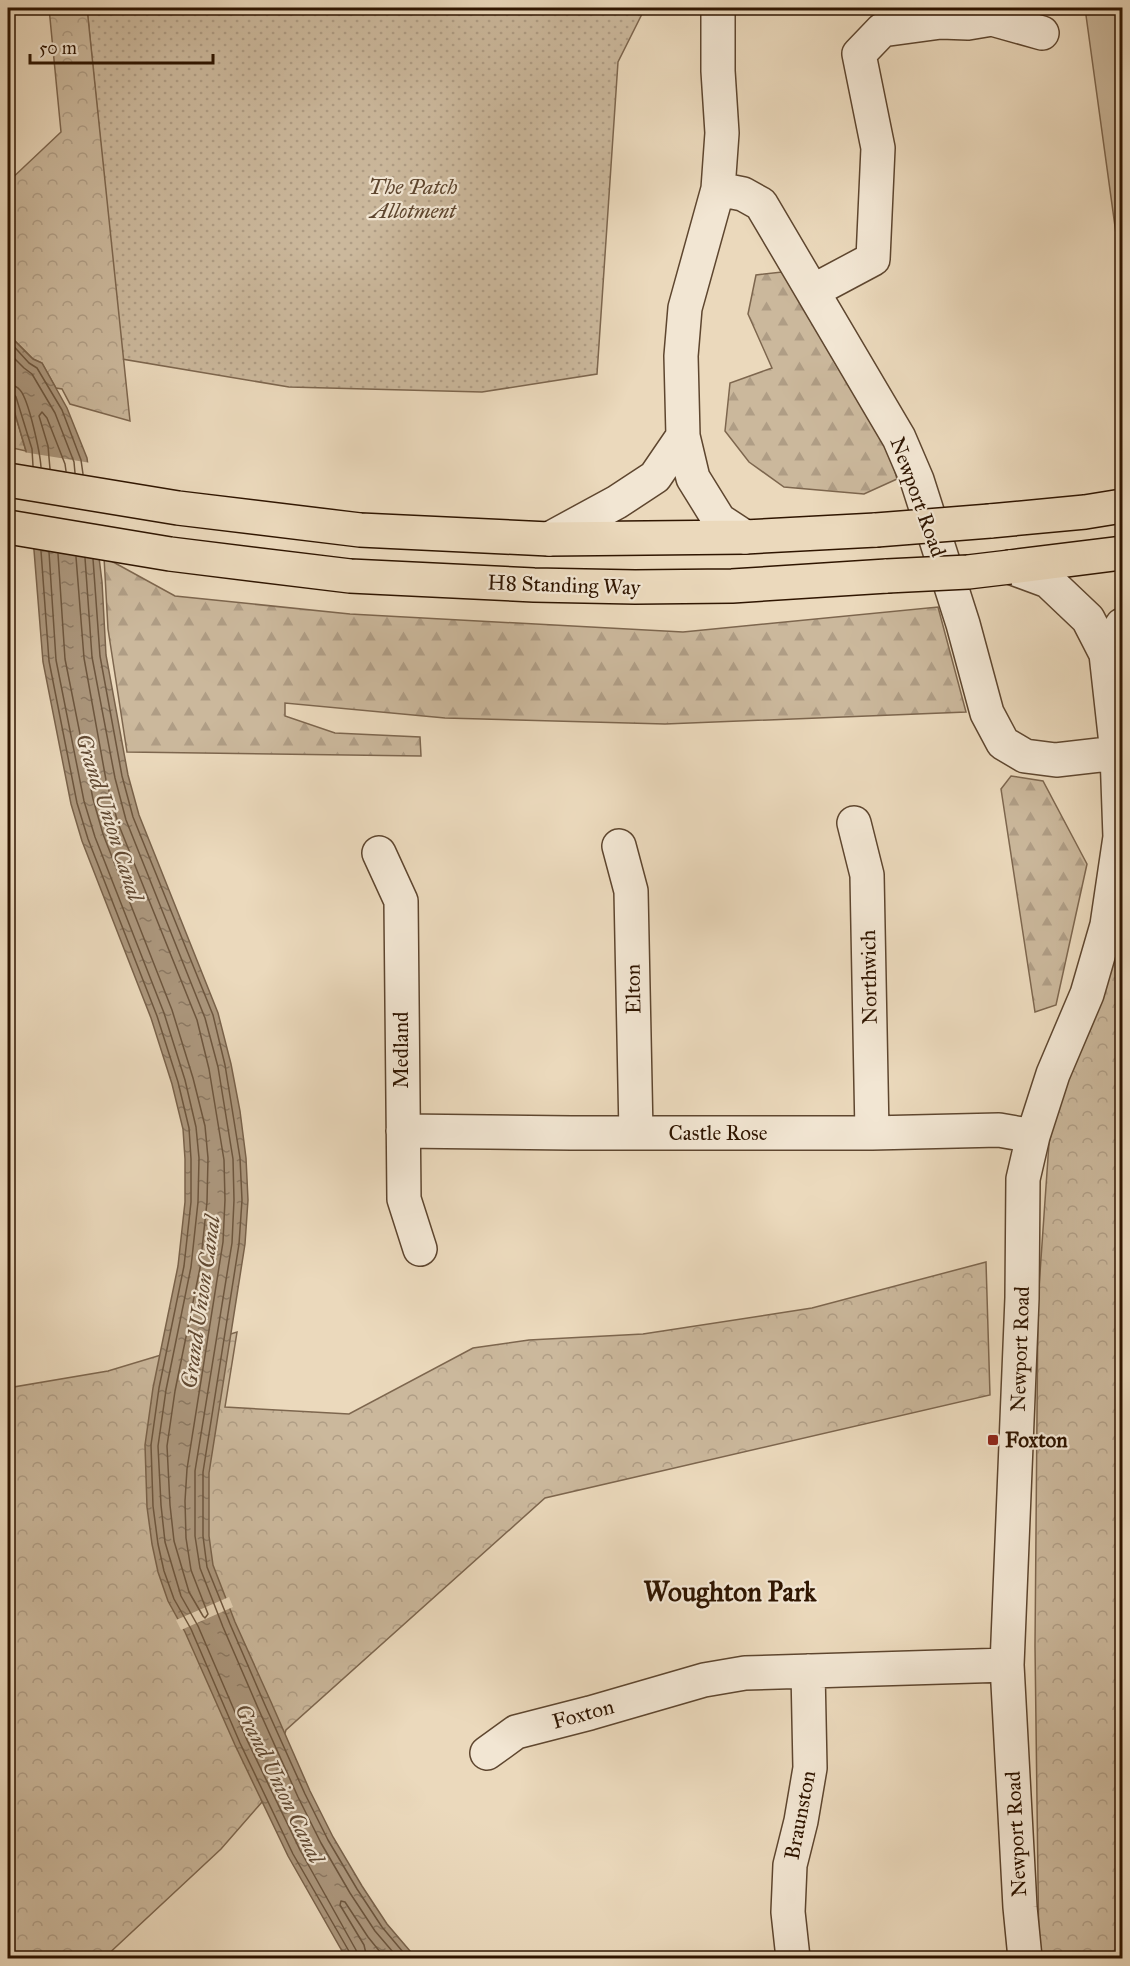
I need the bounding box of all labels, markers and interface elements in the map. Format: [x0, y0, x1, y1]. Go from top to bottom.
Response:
scale bar [30, 27, 213, 65]
text: 50 m [39, 37, 77, 59]
park label: The Patch Allotment [368, 174, 458, 224]
street label: Newport Road [884, 433, 952, 561]
street label: H8 Standing Way [487, 569, 642, 601]
water label: Grand Union Canal [70, 730, 150, 906]
street label: Northwich [855, 929, 883, 1025]
street label: Elton [620, 964, 646, 1014]
street label: Medland [388, 1011, 414, 1089]
street label: Castle Rose [669, 1120, 768, 1146]
water label: Grand Union Canal [175, 1212, 226, 1390]
street label: Newport Road [1005, 1285, 1035, 1412]
place label: Foxton [1005, 1427, 1068, 1453]
marker: Foxton [986, 1433, 1000, 1447]
district label: Woughton Park [644, 1575, 817, 1609]
street label: Foxton [549, 1693, 617, 1735]
water label: Grand Union Canal [229, 1699, 331, 1869]
street label: Braunston [779, 1768, 821, 1862]
street label: Newport Road [1000, 1770, 1032, 1897]

